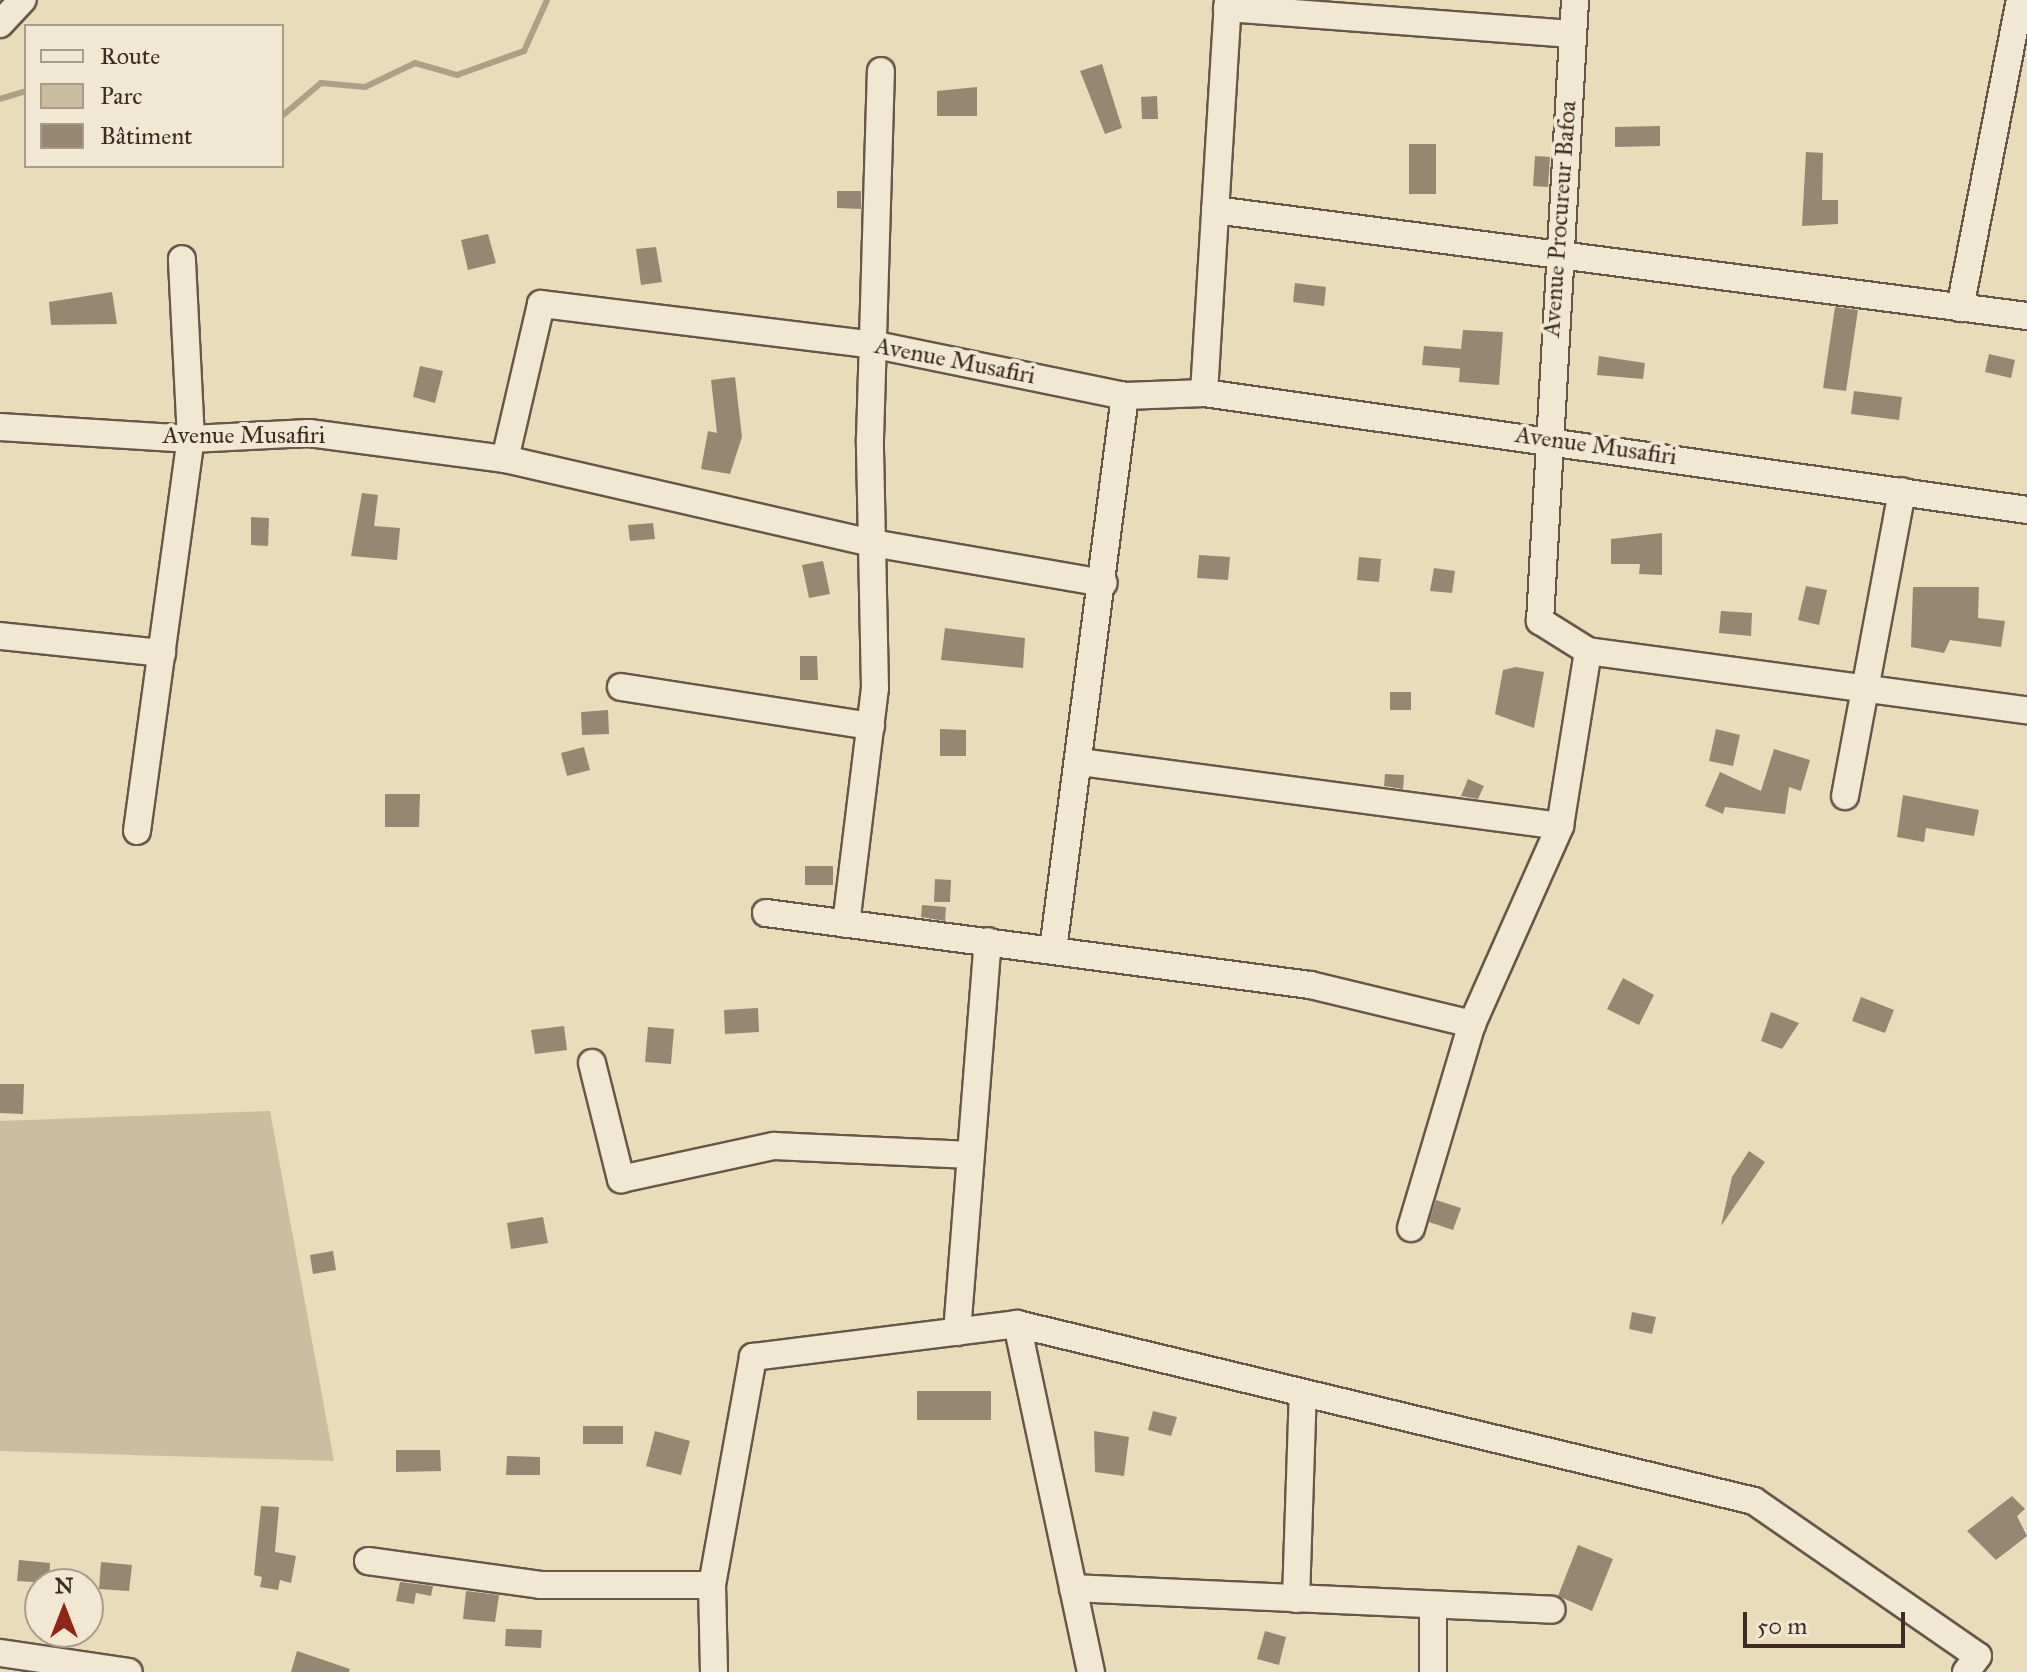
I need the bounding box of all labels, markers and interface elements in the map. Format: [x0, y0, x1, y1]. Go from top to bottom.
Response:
legend [24, 24, 284, 168]
text: Route [100, 41, 160, 71]
text: Parc [100, 81, 142, 111]
street label: Avenue Procureur Bafoa [1537, 100, 1583, 338]
text: Bâtiment [100, 121, 193, 151]
street label: Avenue Musafiri [872, 331, 1038, 391]
street label: Avenue Musafiri [1513, 420, 1679, 472]
street label: Avenue Musafiri [163, 422, 325, 450]
north arrow [24, 1568, 104, 1648]
text: N [55, 1572, 73, 1599]
scale bar [1747, 1596, 1909, 1646]
text: 50 m [1757, 1611, 1807, 1641]

